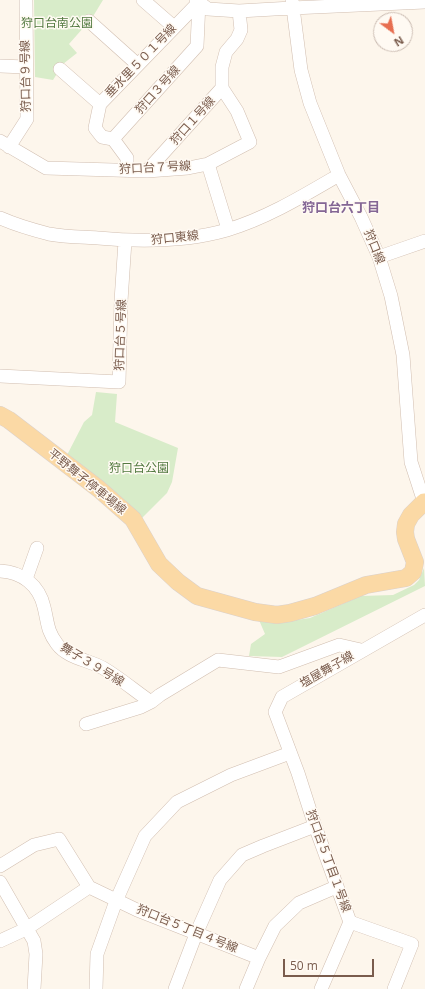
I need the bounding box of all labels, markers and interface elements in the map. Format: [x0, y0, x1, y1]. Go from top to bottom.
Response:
north arrow [373, 12, 413, 52]
park label: 狩口台南公園 [21, 17, 93, 31]
street label: 垂水里５０１号線 [102, 21, 180, 101]
text: N [391, 33, 407, 50]
street label: 狩口台９号線 [18, 40, 34, 112]
street label: 狩口３号線 [133, 63, 183, 117]
street label: 狩口１号線 [168, 94, 218, 148]
street label: 狩口台７号線 [119, 159, 191, 177]
district label: 狩口台六丁目 [302, 200, 380, 216]
street label: 狩口東線 [150, 228, 200, 248]
street label: 狩口線 [361, 228, 387, 266]
street label: 狩口台５号線 [113, 299, 129, 371]
street label: 平野舞子停車場線 [45, 446, 129, 518]
park label: 狩口台公園 [109, 462, 169, 476]
street label: 舞子３９号線 [57, 640, 127, 690]
street label: 塩屋舞子線 [297, 649, 357, 691]
street label: 狩口台５丁目１号線 [303, 808, 353, 914]
street label: 狩口台５丁目４号線 [134, 902, 240, 956]
scale bar [285, 951, 376, 977]
text: 50 m [290, 957, 318, 974]

